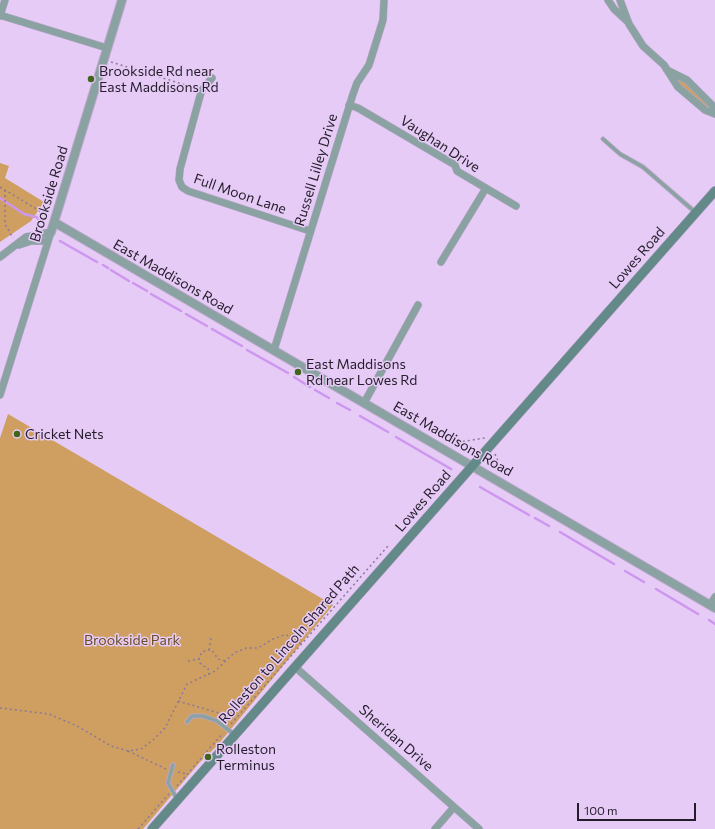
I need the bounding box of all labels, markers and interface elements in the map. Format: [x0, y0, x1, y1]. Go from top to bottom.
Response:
place label: Brookside Rd near East Maddisons Rd [99, 63, 219, 96]
marker: Brookside Rd near East Maddisons Rd [86, 74, 96, 84]
street label: Russell Lilley Drive [291, 112, 341, 228]
street label: Vaughan Drive [397, 112, 483, 176]
street label: Brookside Road [26, 144, 72, 244]
street label: Full Moon Lane [191, 170, 289, 218]
street label: Lowes Road [606, 224, 668, 292]
street label: East Maddisons Road [110, 236, 236, 318]
place label: East Maddisons Rd near Lowes Rd [306, 356, 417, 388]
marker: East Maddisons Rd near Lowes Rd [293, 367, 303, 377]
street label: East Maddisons Road [390, 398, 516, 480]
place label: Cricket Nets [25, 426, 104, 442]
marker: Cricket Nets [12, 429, 22, 439]
street label: Lowes Road [392, 467, 454, 535]
street label: Rolleston to Lincoln Shared Path [215, 561, 363, 727]
park label: Brookside Park [84, 632, 180, 648]
street label: Sheridan Drive [355, 701, 437, 775]
place label: Rolleston Terminus [216, 741, 276, 774]
marker: Rolleston Terminus [203, 752, 213, 762]
scale bar [579, 795, 698, 821]
text: 100 m [584, 803, 618, 817]

